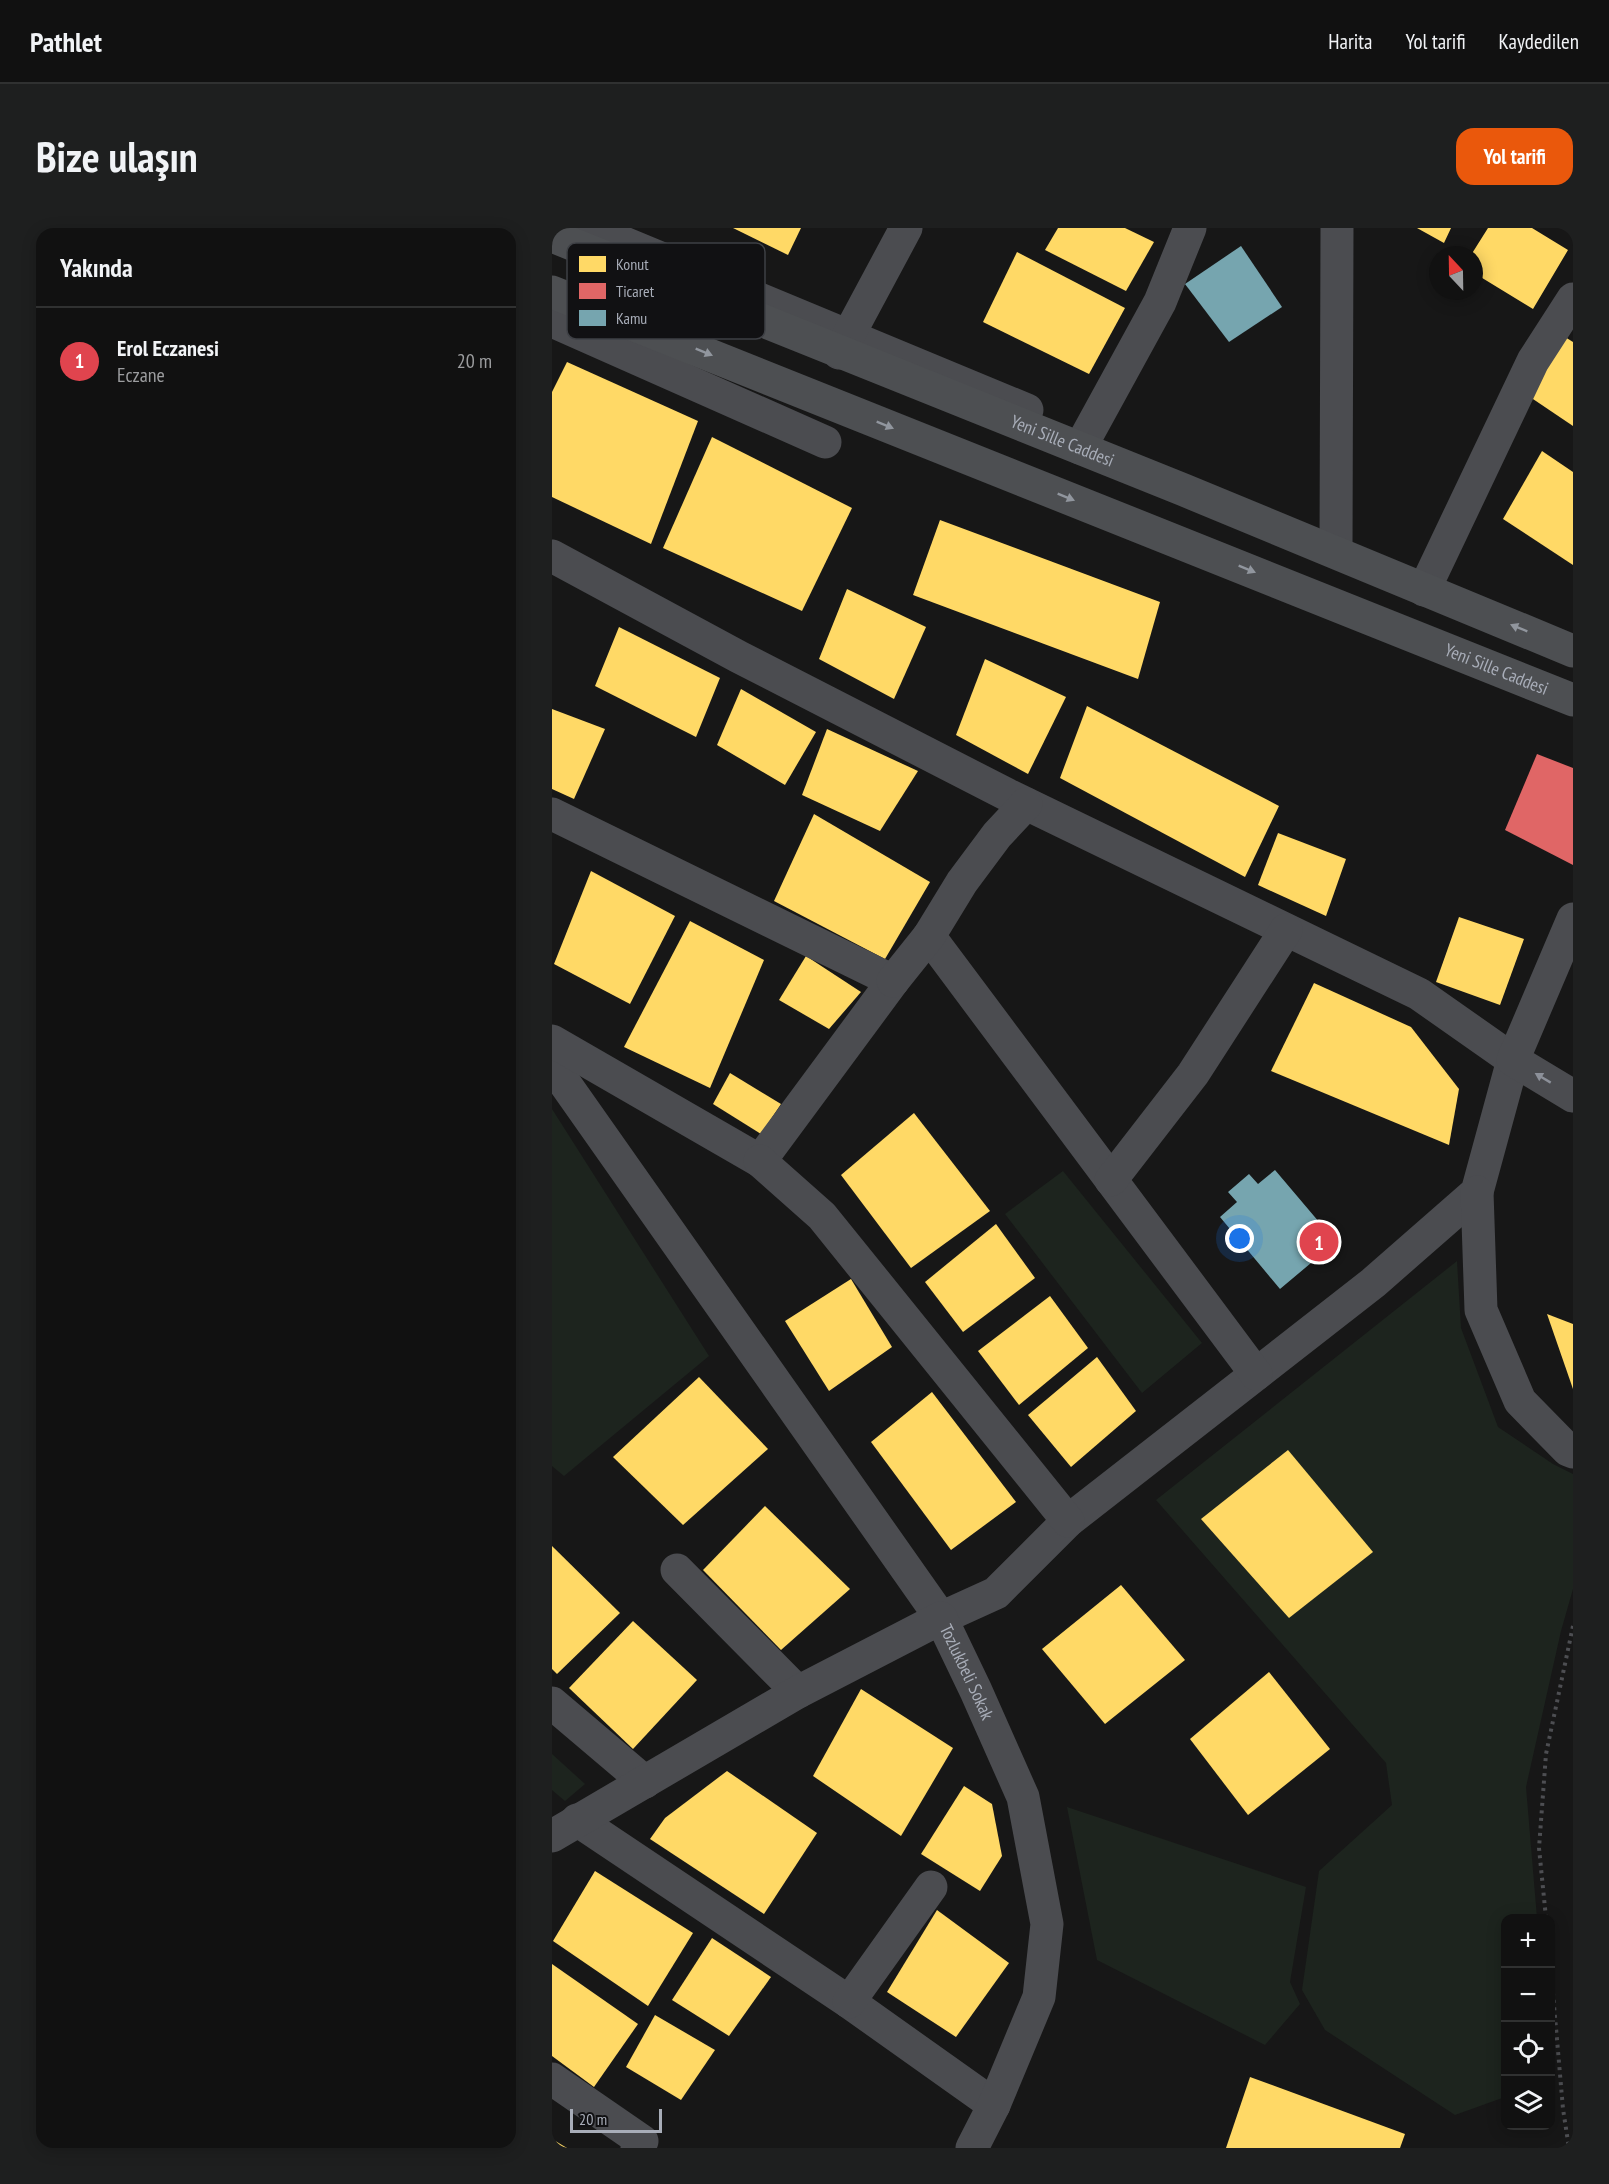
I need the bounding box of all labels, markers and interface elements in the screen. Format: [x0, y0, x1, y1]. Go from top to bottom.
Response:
text: Pathlet [30, 23, 102, 60]
text: Harita [1328, 28, 1372, 55]
text: Yol tarifi [1405, 28, 1466, 55]
text: Kaydedilen [1499, 28, 1579, 55]
button: Yol tarifi [1456, 128, 1573, 185]
text: Bize ulaşın [36, 129, 198, 184]
legend [567, 243, 765, 339]
north arrow [1429, 246, 1483, 300]
text: Yakında [60, 251, 133, 284]
text: Konut [616, 254, 649, 274]
text: Ticaret [616, 281, 655, 301]
text: Kamu [616, 308, 647, 328]
text: Erol Eczanesi [117, 334, 219, 362]
text: 1 [75, 348, 84, 374]
text: 20 m [457, 348, 492, 374]
one-way arrow [695, 348, 713, 357]
text: Eczane [117, 362, 165, 388]
street label: Yeni Sille Caddesi [1007, 410, 1118, 472]
one-way arrow [876, 420, 894, 430]
one-way arrow [1057, 493, 1075, 502]
one-way arrow [1238, 565, 1256, 574]
one-way arrow [1510, 623, 1528, 633]
street label: Yeni Sille Caddesi [1441, 638, 1552, 700]
one-way arrow [1535, 1073, 1551, 1084]
pin: 1 [1300, 1220, 1338, 1264]
your location [1225, 1224, 1254, 1253]
street label: Tozlukbeli Sokak [935, 1620, 999, 1723]
map controls [1501, 1914, 1555, 2130]
button: + [1501, 1914, 1555, 1968]
button: − [1501, 1968, 1555, 2022]
button: locate [1501, 2022, 1555, 2076]
button: layers [1501, 2076, 1555, 2130]
scale bar [570, 2106, 662, 2134]
text: 20 m [579, 2109, 607, 2129]

